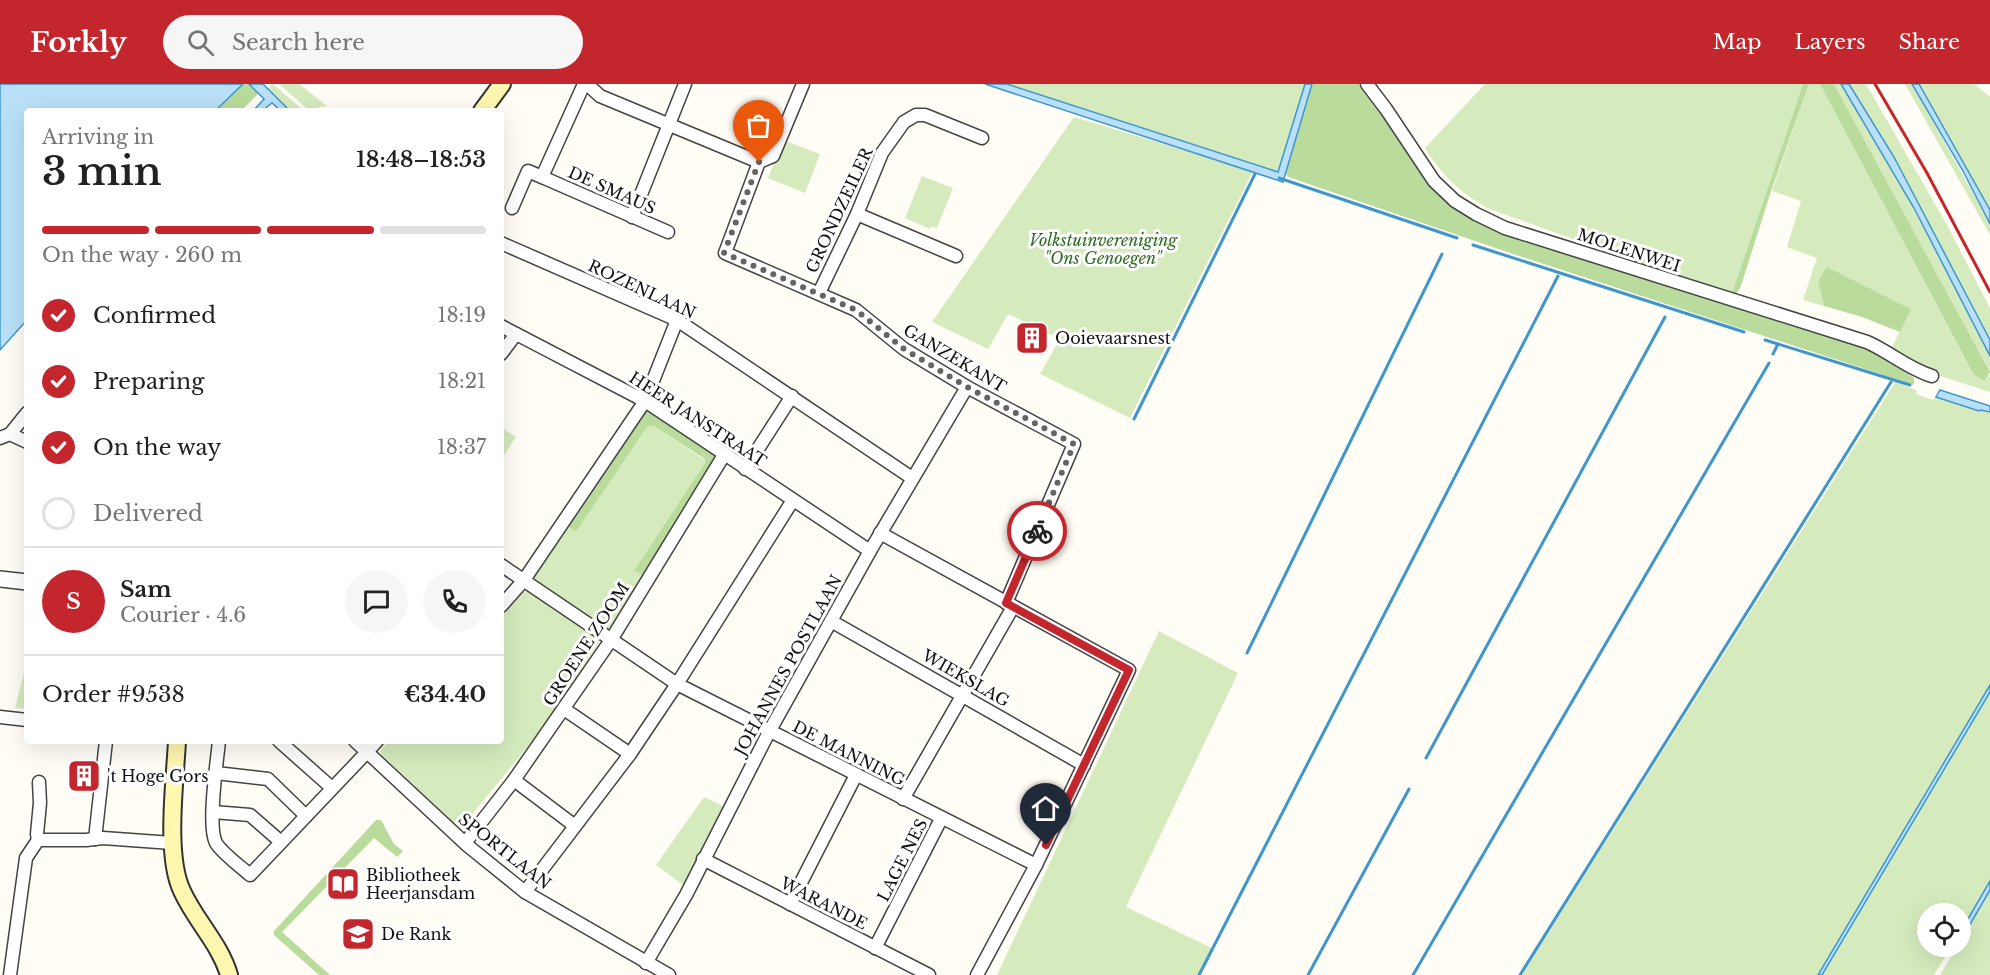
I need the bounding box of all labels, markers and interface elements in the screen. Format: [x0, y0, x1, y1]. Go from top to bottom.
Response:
search box [163, 15, 583, 69]
text: Forkly [30, 25, 127, 60]
icon: search [184, 26, 217, 59]
text: Search here [232, 29, 365, 56]
text: Map [1713, 29, 1762, 55]
text: Layers [1795, 29, 1866, 55]
text: Share [1899, 29, 1960, 55]
pin [733, 100, 784, 162]
icon: bag [742, 109, 775, 142]
text: Arriving in [42, 125, 154, 149]
street label: GRONDZEILER [801, 143, 877, 276]
text: 18:48–18:53 [356, 146, 486, 173]
text: 3 min [42, 147, 162, 196]
street label: DE SMAUS [565, 162, 659, 218]
street label: MOLENWEI [1575, 224, 1683, 276]
park label: Volkstuinvereniging "Ons Genoegen" [1029, 230, 1178, 268]
text: On the way · 260 m [42, 243, 242, 267]
street label: ROZENLAAN [585, 255, 699, 323]
icon: check [42, 299, 75, 332]
text: Confirmed [93, 302, 216, 329]
text: 18:19 [437, 303, 486, 327]
street label: GANZEKANT [900, 319, 1010, 397]
building icon: Ooievaarsnest [1014, 320, 1050, 356]
place label: Ooievaarsnest [1055, 328, 1171, 348]
icon: check [42, 365, 75, 398]
street label: HEER JANSTRAAT [626, 367, 770, 471]
text: Preparing [93, 368, 204, 395]
text: 18:21 [438, 369, 486, 393]
icon: check [42, 431, 75, 464]
text: On the way [93, 434, 221, 461]
text: 18:37 [437, 435, 486, 459]
text: Delivered [93, 500, 203, 527]
courier [1007, 501, 1067, 561]
icon: bike [1021, 515, 1054, 548]
button: chat [345, 570, 408, 633]
button: phone [423, 570, 486, 633]
street label: JOHANNES POSTLAAN [729, 571, 846, 761]
text: Sam [120, 576, 172, 603]
street label: GROENE ZOOM [539, 578, 633, 710]
text: S [66, 588, 81, 615]
text: Courier · 4.6 [120, 603, 246, 627]
street label: WIEKSLAG [918, 644, 1013, 711]
text: Order #9538 [42, 681, 185, 708]
text: €34.40 [404, 681, 486, 708]
street label: DE MANNING [789, 716, 909, 790]
building icon: 't Hoge Gors [66, 758, 102, 794]
place label: 't Hoge Gors [107, 766, 208, 786]
pin [1020, 783, 1071, 845]
icon: home [1029, 792, 1062, 825]
street label: SPORTLAAN [455, 809, 555, 893]
street label: LAGE NES [873, 815, 931, 905]
place label: Bibliotheek Heerjansdam [366, 865, 475, 903]
library icon: Bibliotheek Heerjansdam [325, 866, 361, 902]
street label: WARANDE [776, 872, 871, 933]
map controls [1917, 903, 1971, 957]
button: locate [1917, 903, 1971, 957]
school or university icon: De Rank [340, 916, 376, 952]
place label: De Rank [381, 924, 451, 944]

